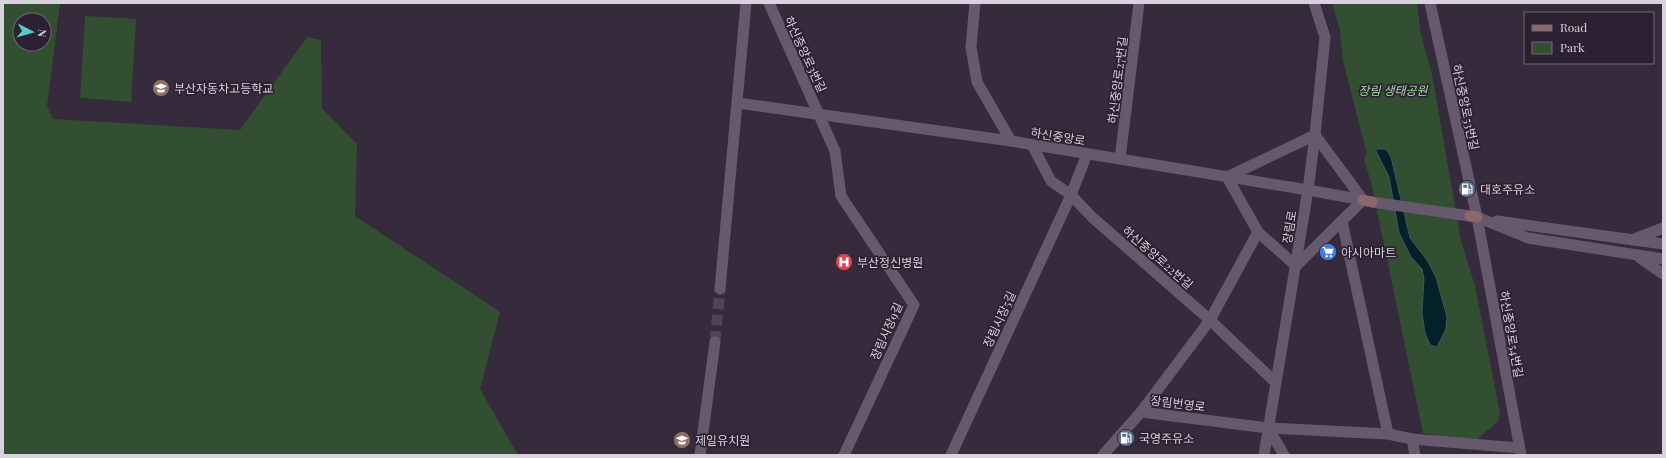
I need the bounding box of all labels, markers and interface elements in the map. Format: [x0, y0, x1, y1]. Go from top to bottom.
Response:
north arrow [12, 12, 52, 52]
legend [1524, 12, 1654, 64]
street label: 하신중앙로3번길 [781, 13, 831, 95]
text: Road [1560, 19, 1587, 35]
text: N [35, 28, 50, 38]
street label: 하신중앙로27번길 [1104, 35, 1130, 125]
text: Park [1560, 39, 1585, 55]
street label: 하신중앙로53번길 [1449, 62, 1483, 152]
school or university icon: 부산자동차고등학교 [151, 78, 171, 98]
place label: 부산자동차고등학교 [174, 80, 273, 96]
park label: 장림 생태공원 [1358, 82, 1429, 98]
street label: 하신중앙로 [1029, 124, 1087, 148]
fuel station icon: 대호주유소 [1457, 179, 1477, 199]
place label: 대호주유소 [1480, 181, 1535, 197]
street label: 장림로 [1279, 209, 1299, 245]
street label: 하신중앙로22번길 [1119, 222, 1197, 292]
supermarket icon: 아시아마트 [1318, 242, 1338, 262]
place label: 아시아마트 [1341, 244, 1396, 260]
hospital icon: 부산정신병원 [834, 252, 854, 272]
place label: 부산정신병원 [857, 254, 923, 270]
street label: 장림시장5길 [979, 288, 1019, 350]
street label: 하신중앙로54번길 [1496, 289, 1528, 379]
street label: 장림시장9길 [866, 300, 906, 362]
street label: 장림번영로 [1150, 392, 1206, 414]
fuel station icon: 국영주유소 [1116, 428, 1136, 448]
school or university icon: 제일유치원 [672, 430, 692, 450]
place label: 국영주유소 [1139, 430, 1194, 446]
place label: 제일유치원 [695, 432, 750, 448]

